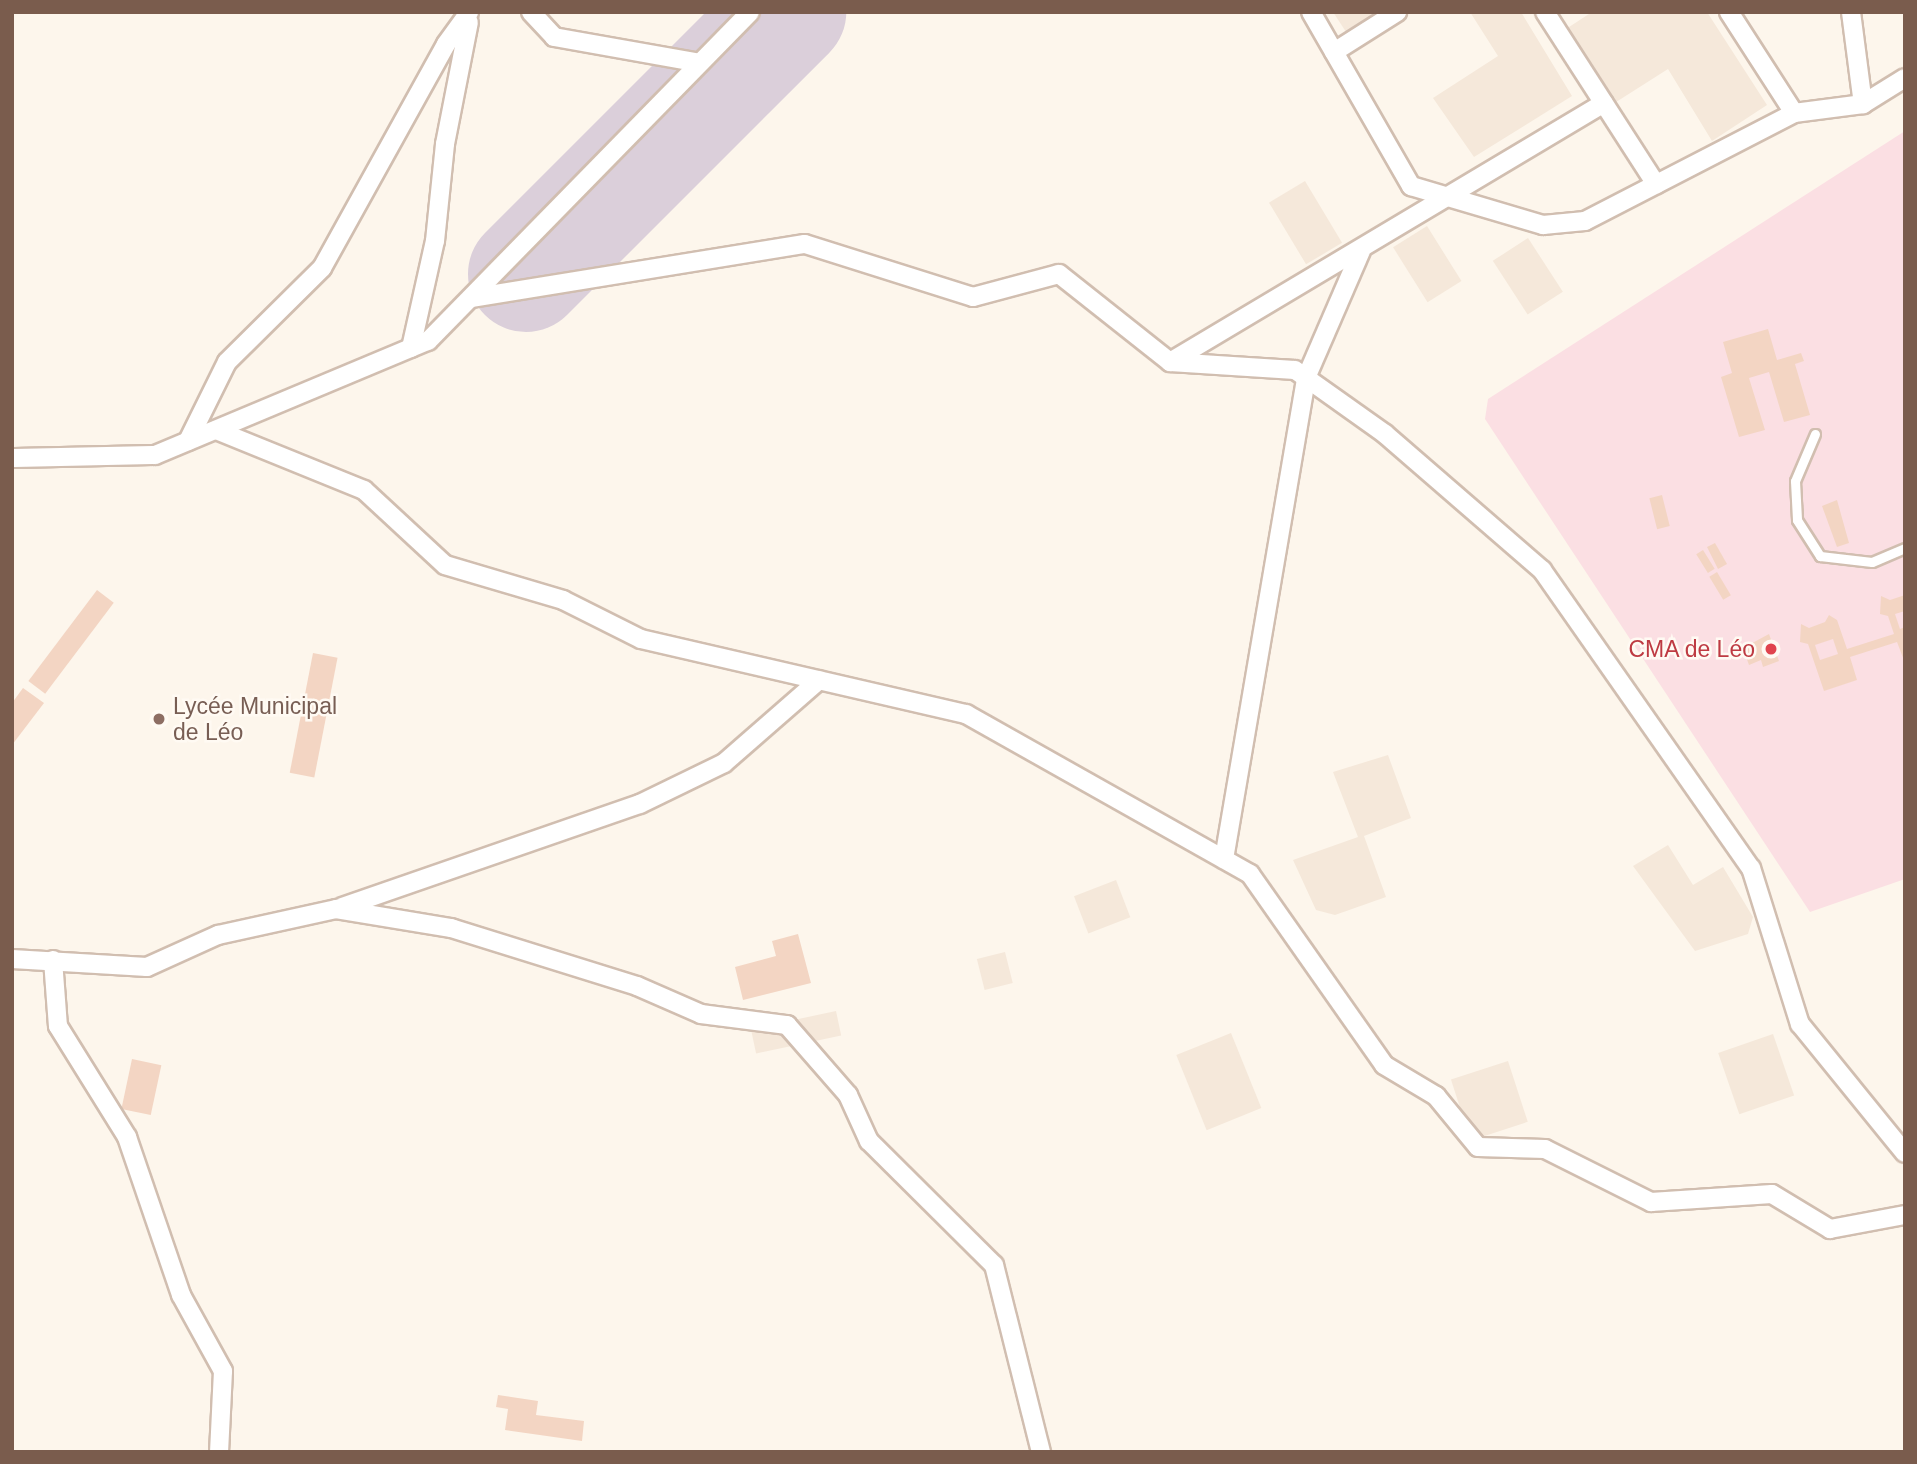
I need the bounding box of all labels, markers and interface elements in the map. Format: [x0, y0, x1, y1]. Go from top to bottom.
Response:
place label: CMA de Léo [1627, 635, 1755, 663]
marker: CMA de Léo [1761, 639, 1781, 659]
place label: Lycée Municipal de Léo [173, 692, 337, 746]
marker: Lycée Municipal de Léo [151, 711, 167, 727]

